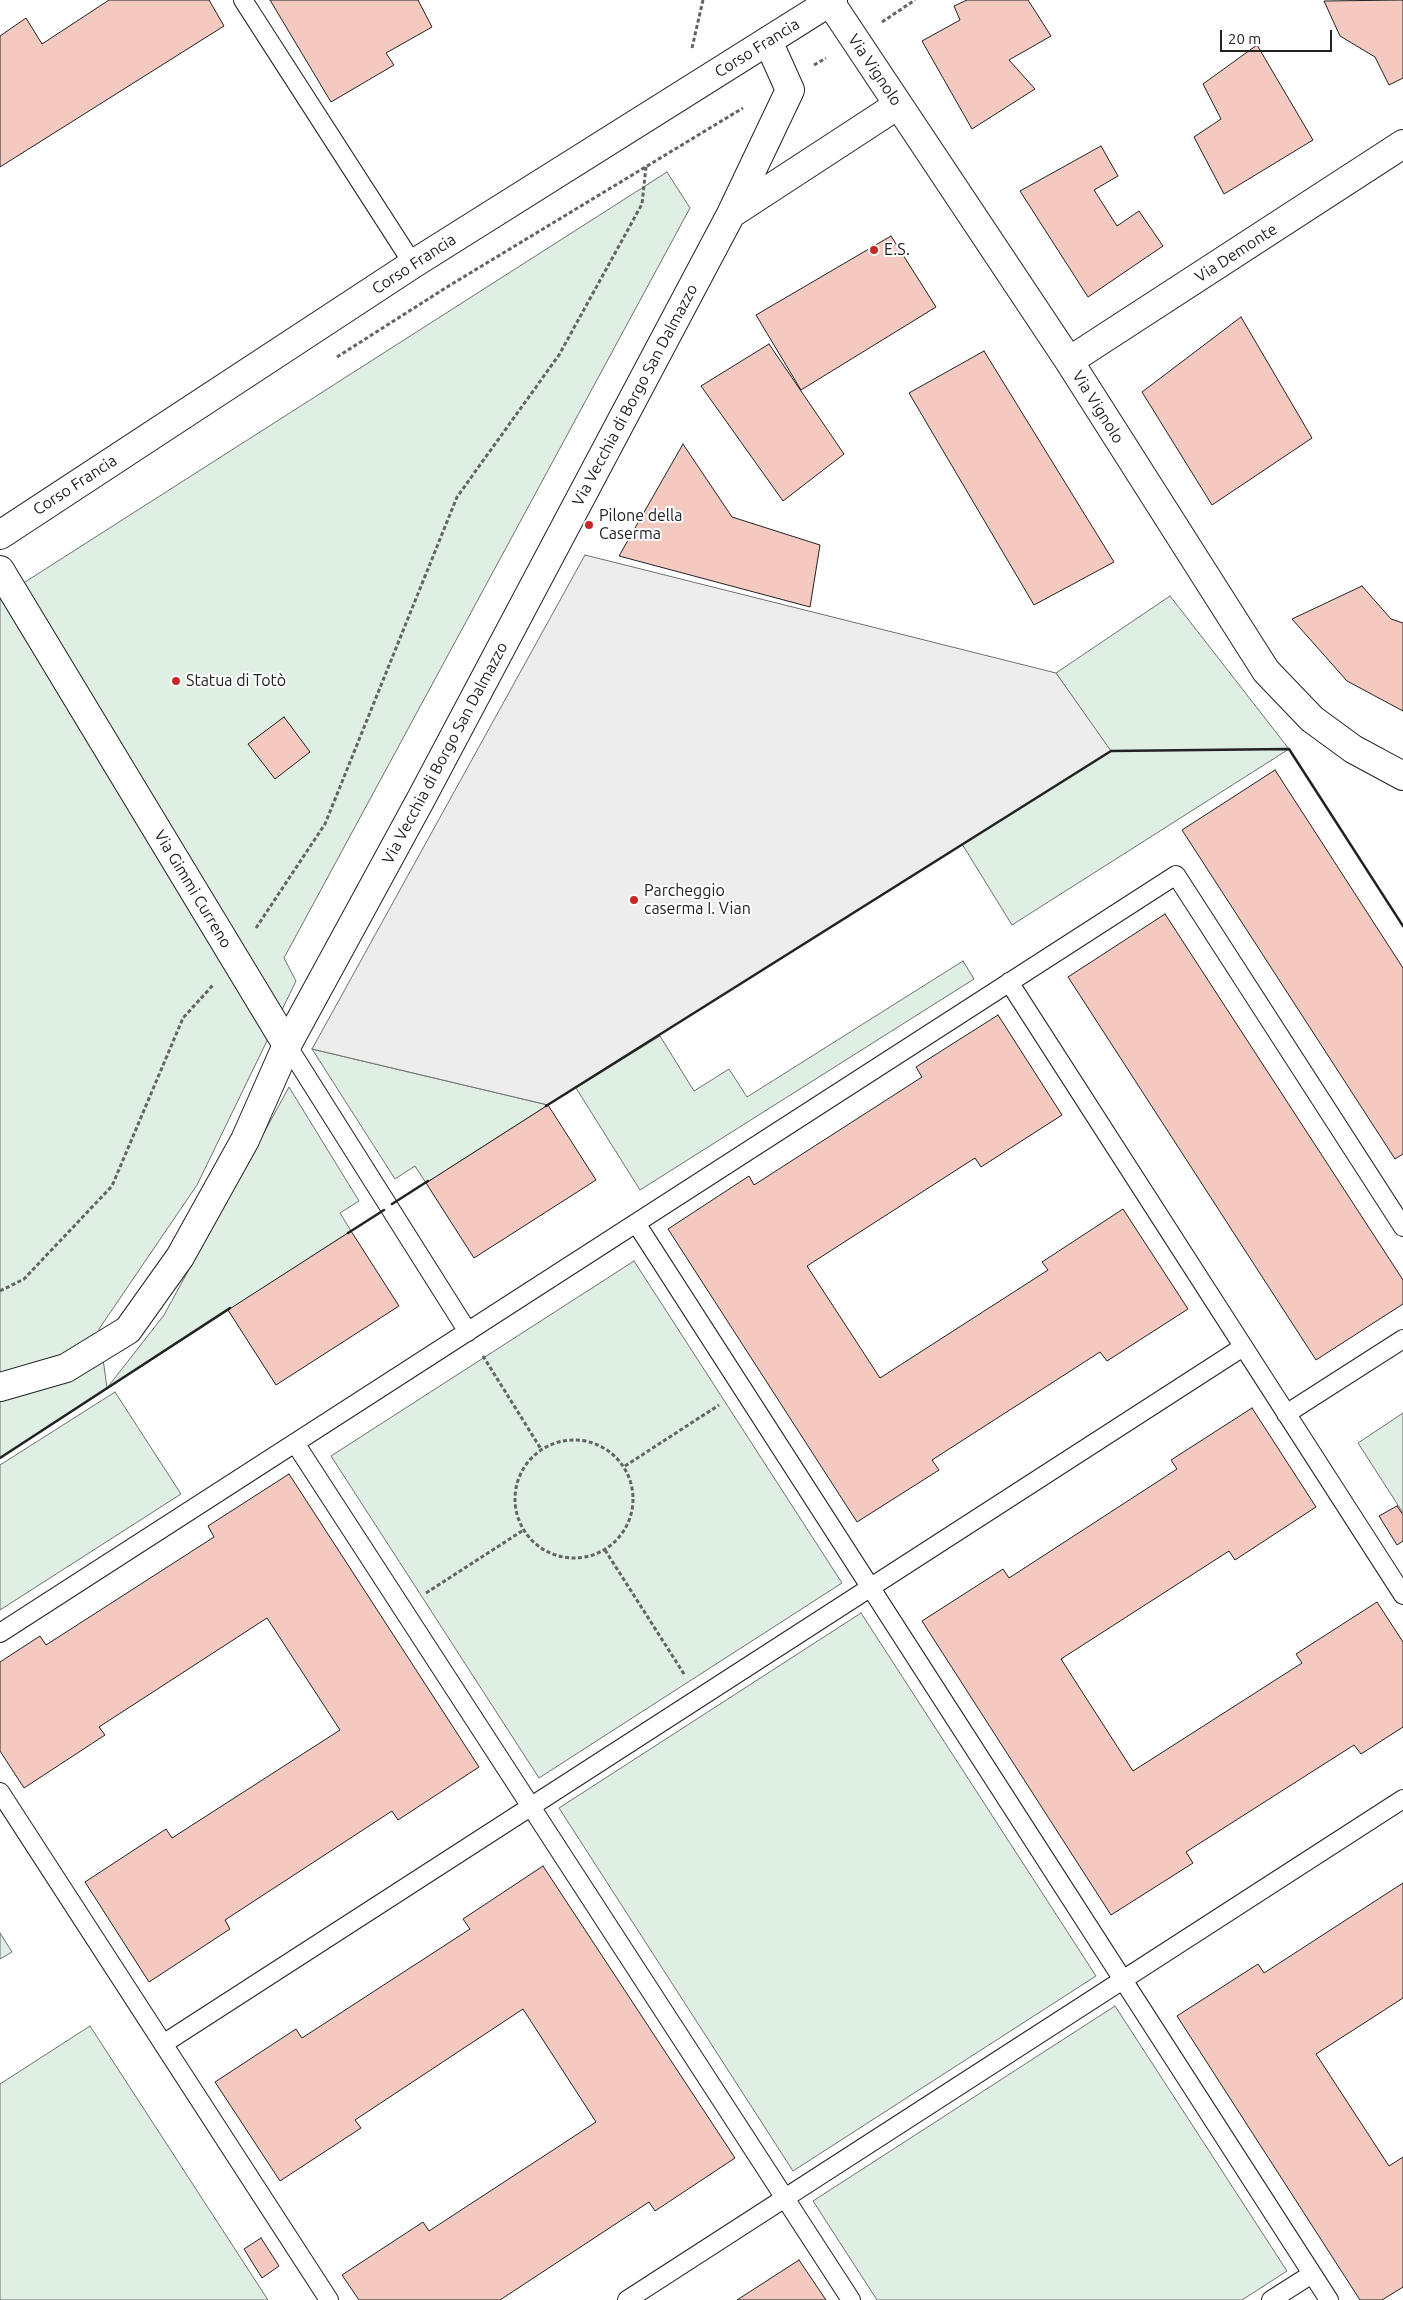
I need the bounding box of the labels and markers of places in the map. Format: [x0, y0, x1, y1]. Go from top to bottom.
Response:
place label: E.S. [884, 240, 910, 260]
marker: E.S. [868, 244, 880, 256]
place label: Pilone della Caserma [599, 506, 682, 544]
marker: Pilone della Caserma [583, 519, 595, 531]
place label: Statua di Totò [186, 671, 286, 691]
marker: Statua di Totò [170, 675, 182, 687]
place label: Parcheggio caserma I. Vian [644, 881, 751, 919]
marker: Parcheggio caserma I. Vian [628, 894, 640, 906]

